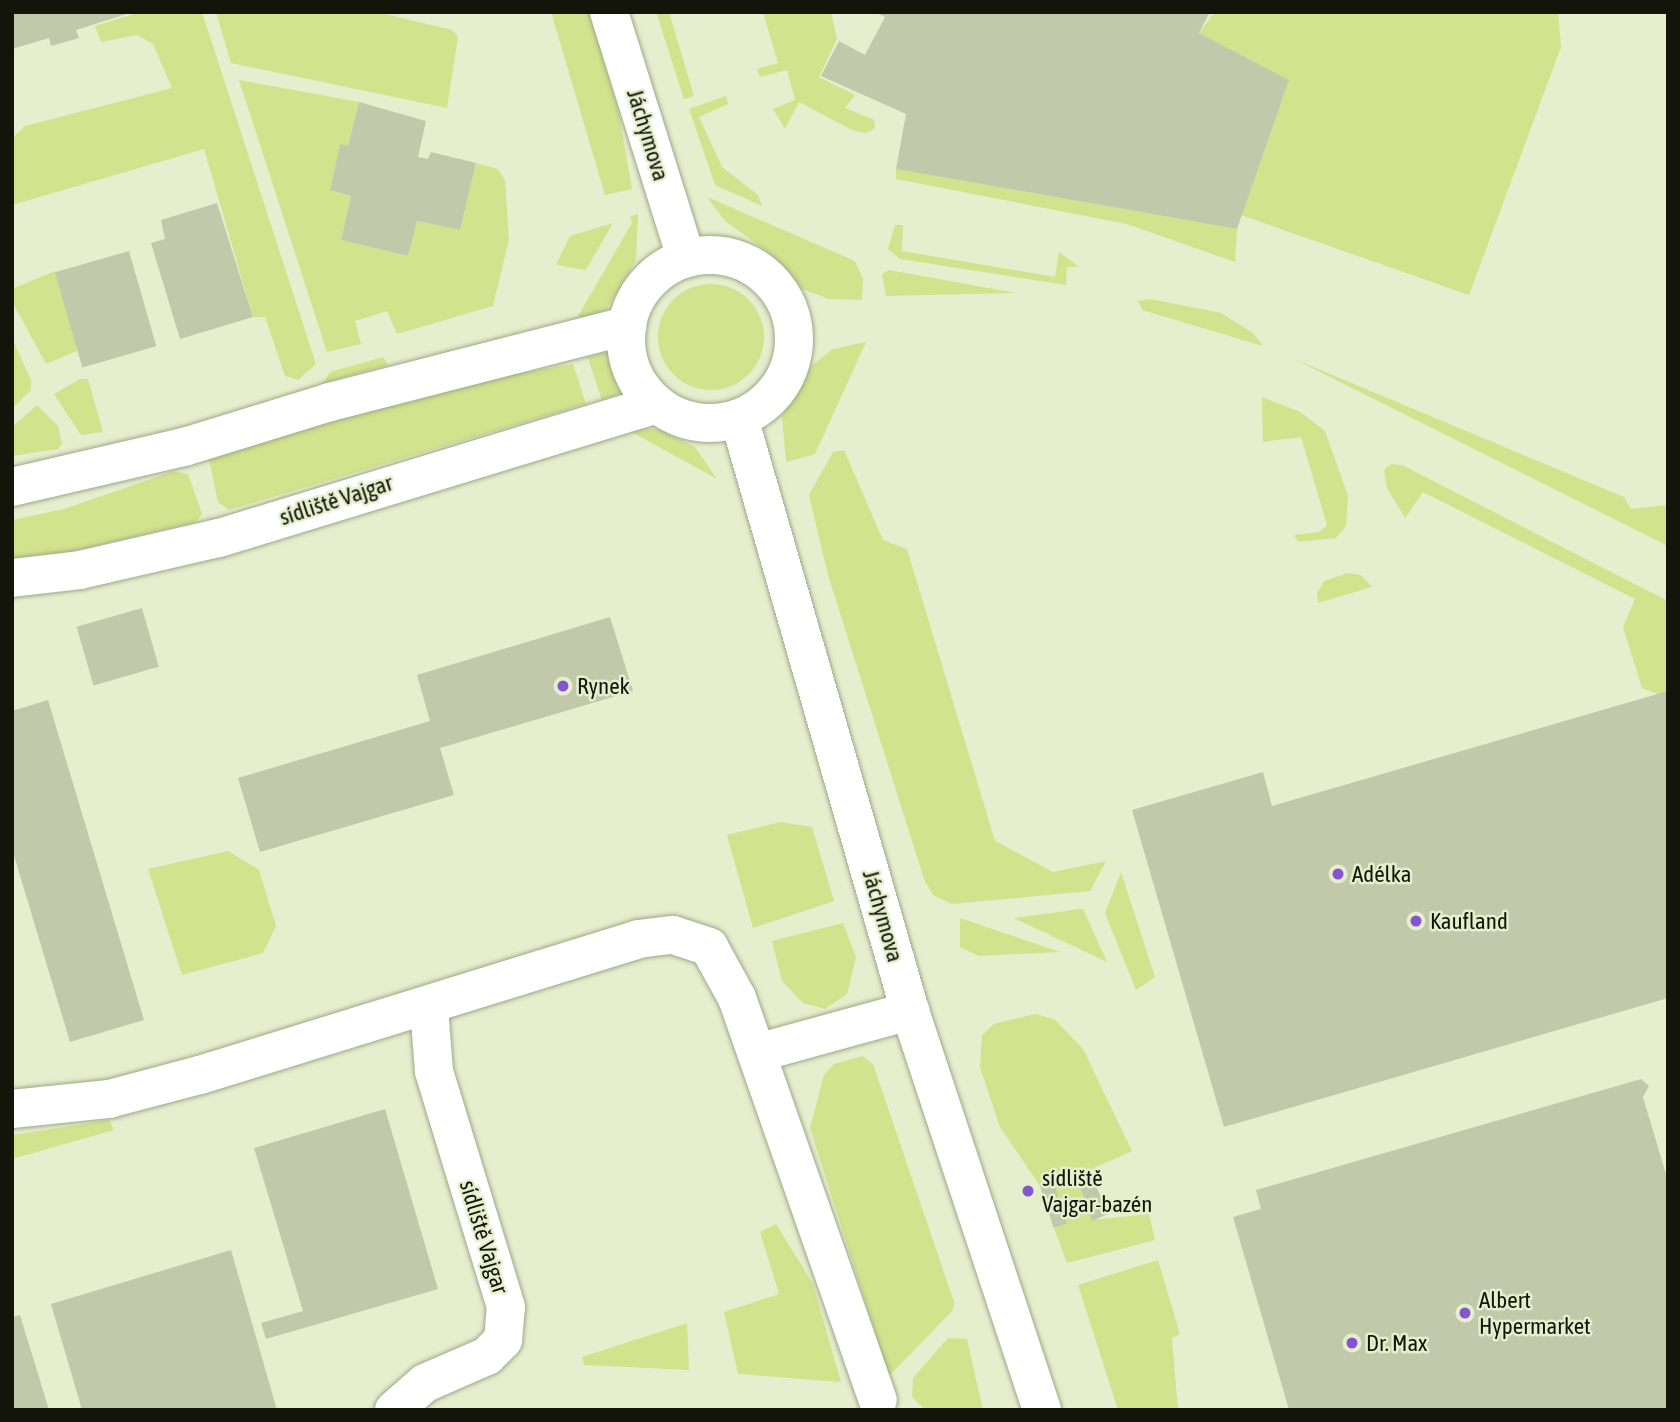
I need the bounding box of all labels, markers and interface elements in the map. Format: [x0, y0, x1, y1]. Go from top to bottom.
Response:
street label: Jáchymova [621, 86, 675, 184]
street label: sídliště Vajgar [276, 469, 396, 531]
place label: Rynek [577, 672, 630, 700]
marker: Rynek [555, 678, 571, 694]
place label: Adélka [1352, 860, 1412, 888]
marker: Adélka [1330, 866, 1346, 882]
street label: Jáchymova [857, 867, 909, 965]
place label: Kaufland [1430, 907, 1508, 935]
marker: Kaufland [1408, 913, 1424, 929]
place label: sídliště Vajgar-bazén [1042, 1164, 1152, 1218]
street label: sídliště Vajgar [454, 1177, 514, 1297]
marker: sídliště Vajgar-bazén [1020, 1183, 1036, 1199]
place label: Albert Hypermarket [1479, 1286, 1591, 1340]
marker: Albert Hypermarket [1457, 1305, 1473, 1321]
place label: Dr. Max [1366, 1329, 1427, 1357]
marker: Dr. Max [1344, 1335, 1360, 1351]

